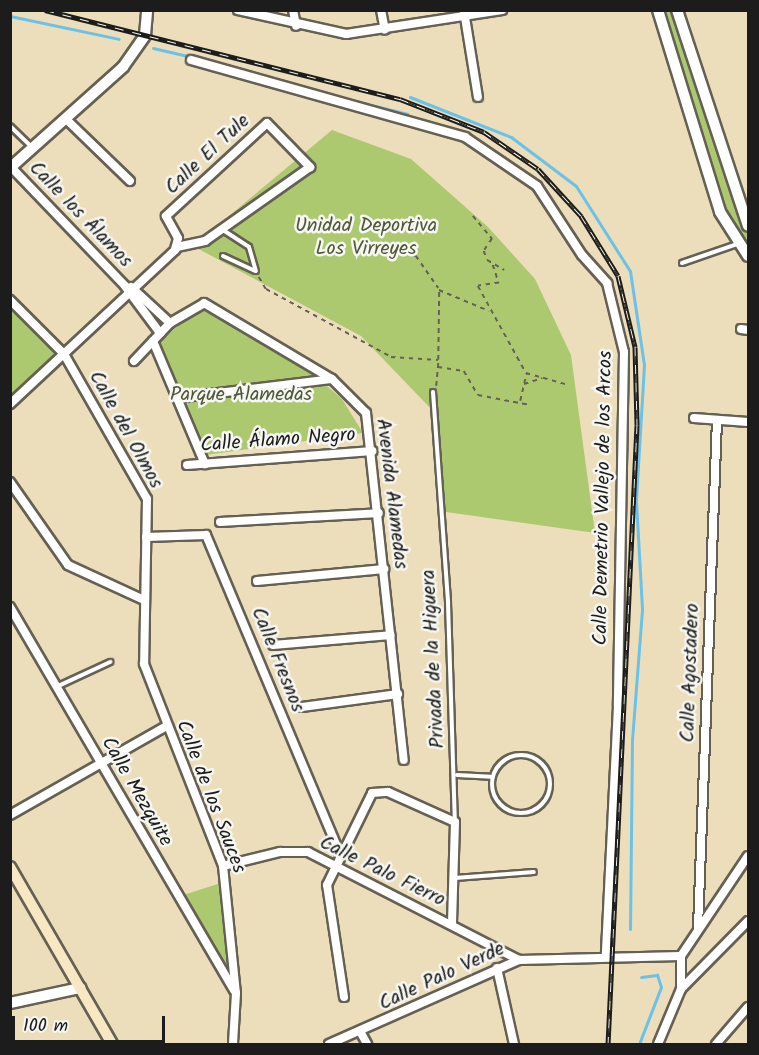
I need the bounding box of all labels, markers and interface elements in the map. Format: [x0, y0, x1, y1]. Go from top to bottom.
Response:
street label: Calle El Tule [161, 110, 255, 200]
street label: Calle los Álamos [23, 157, 137, 273]
park label: Unidad Deportiva Los Virreyes [295, 214, 437, 261]
street label: Calle Demetrio Vallejo de los Arcos [589, 350, 619, 646]
street label: Calle del Olmos [83, 367, 167, 493]
park label: Parque Alamedas [170, 383, 312, 407]
street label: Avenida Alamedas [370, 417, 412, 571]
street label: Calle Álamo Negro [200, 424, 356, 458]
street label: Privada de la Higuera [417, 569, 451, 749]
street label: Calle Agostadero [677, 603, 705, 743]
street label: Calle Fresnos [245, 604, 309, 716]
street label: Calle de los Sauces [170, 717, 250, 877]
street label: Calle Mezquite [95, 733, 177, 851]
street label: Calle Palo Fierro [315, 831, 449, 913]
street label: Calle Palo Verde [375, 937, 509, 1017]
scale bar [15, 1004, 168, 1042]
text: 100 m [23, 1012, 68, 1041]

